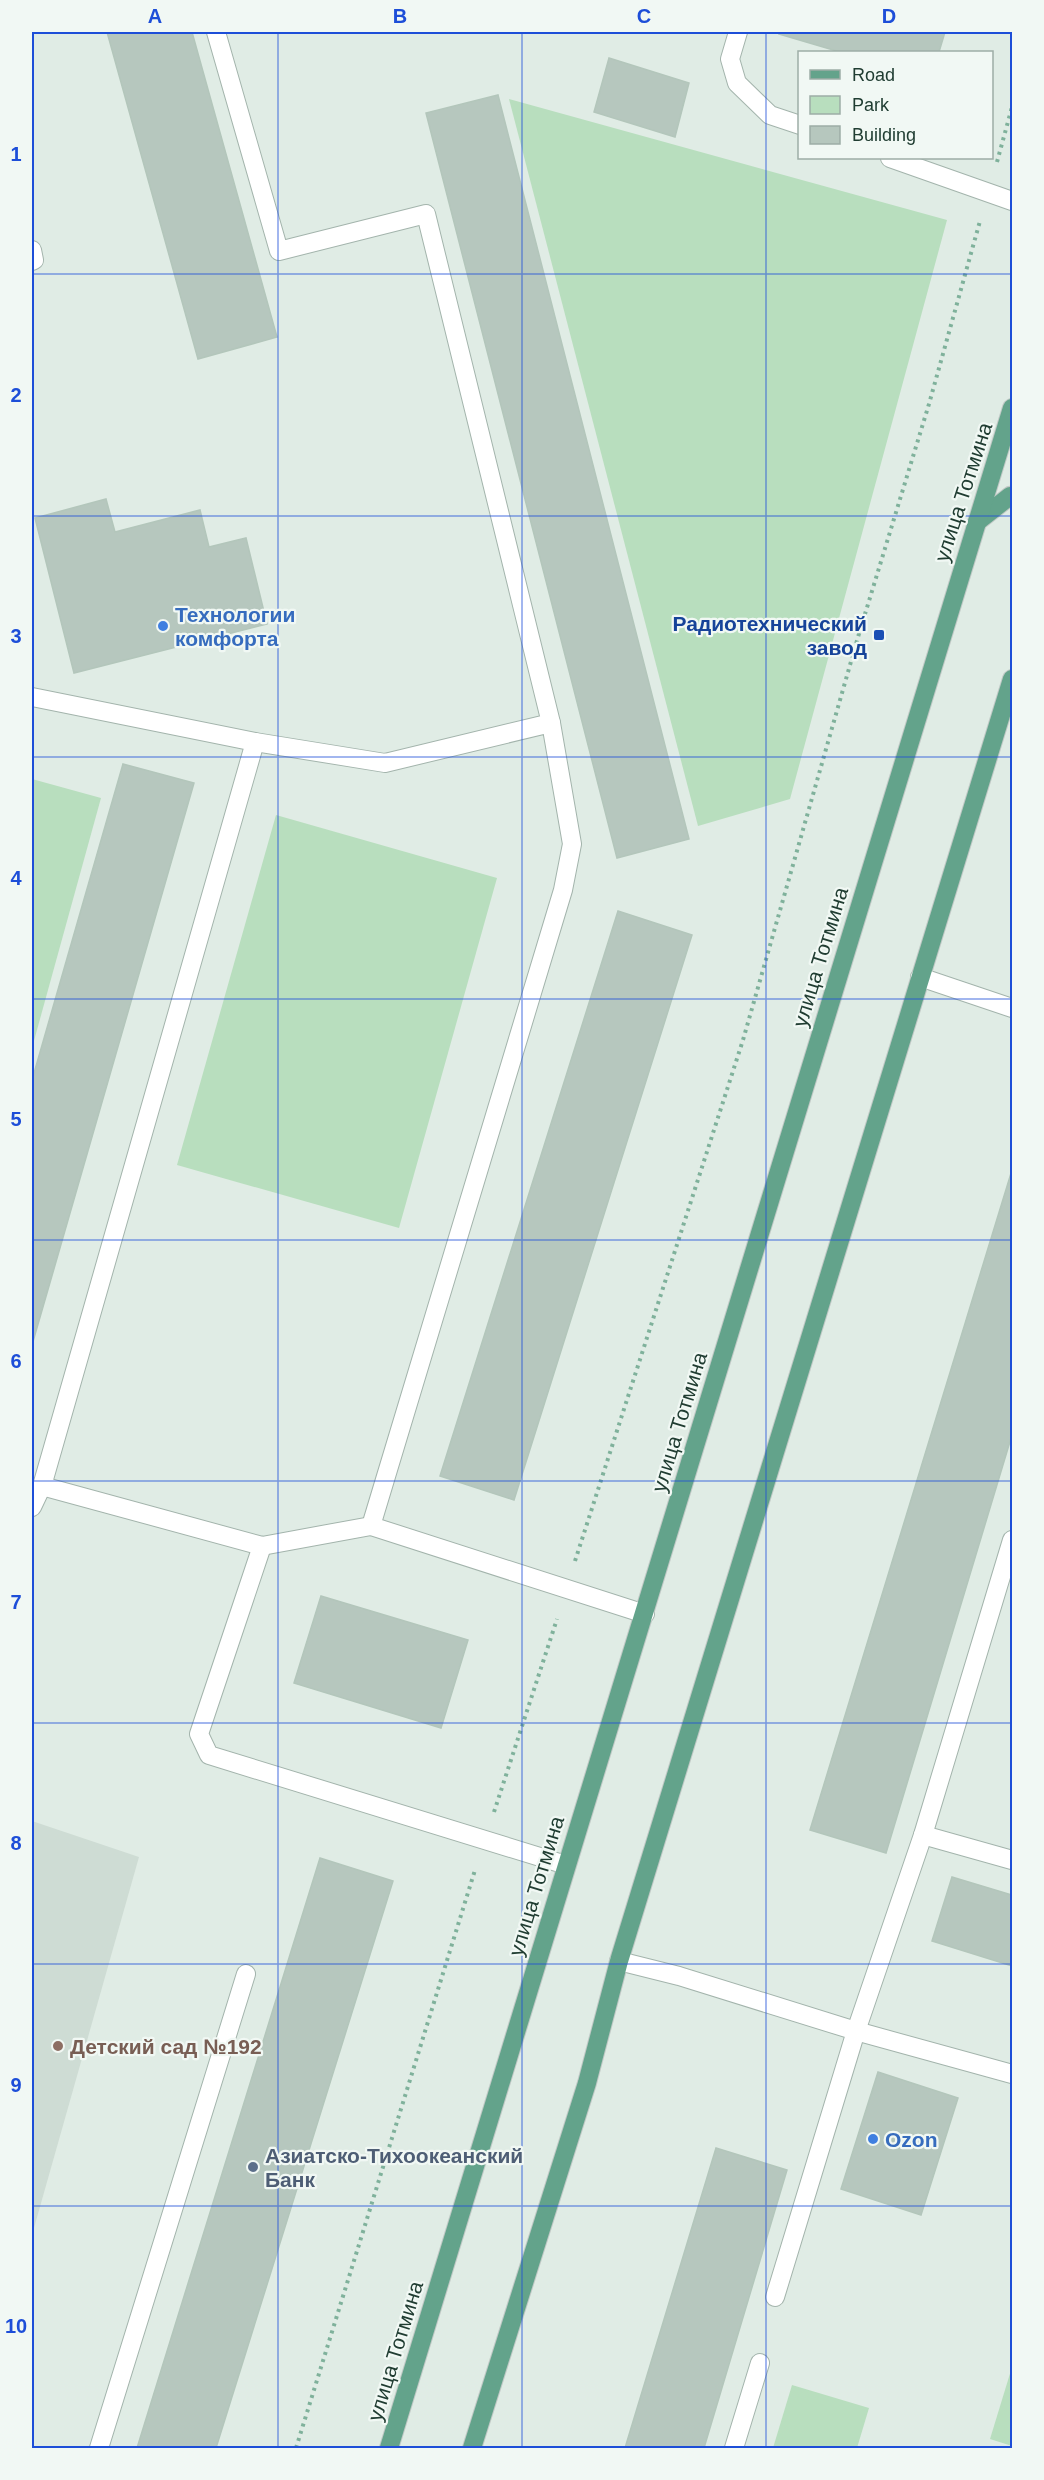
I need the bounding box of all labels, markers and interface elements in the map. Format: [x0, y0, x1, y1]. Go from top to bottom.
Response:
text: A [148, 5, 162, 27]
text: B [393, 5, 407, 27]
text: C [637, 5, 651, 27]
text: D [882, 5, 896, 27]
legend [798, 51, 993, 159]
text: Road [852, 65, 895, 85]
text: Park [852, 95, 890, 115]
text: Building [852, 125, 916, 145]
text: 1 [10, 143, 22, 165]
text: 2 [10, 384, 22, 406]
street label: улица Тотмина [930, 419, 996, 565]
place label: Технологии комфорта [175, 603, 295, 650]
place label: Радиотехнический завод [672, 612, 867, 659]
marker: Технологии комфорта [156, 619, 170, 633]
text: 3 [10, 625, 22, 647]
marker: Радиотехнический завод [872, 628, 886, 642]
text: 4 [10, 867, 22, 889]
street label: улица Тотмина [788, 884, 852, 1030]
text: 5 [10, 1108, 22, 1130]
street label: улица Тотмина [647, 1349, 711, 1495]
text: 6 [10, 1350, 22, 1372]
text: 7 [10, 1591, 22, 1613]
street label: улица Тотмина [504, 1813, 568, 1959]
text: 8 [10, 1832, 22, 1854]
place label: Детский сад №192 [70, 2035, 262, 2058]
marker: Детский сад №192 [51, 2039, 65, 2053]
text: 9 [10, 2074, 22, 2096]
place label: Ozon [885, 2128, 938, 2151]
marker: Ozon [866, 2132, 880, 2146]
place label: Азиатско-Тихоокеанский Банк [265, 2144, 523, 2191]
marker: Азиатско-Тихоокеанский Банк [246, 2160, 260, 2174]
street label: улица Тотмина [363, 2278, 427, 2424]
text: 10 [5, 2315, 27, 2337]

